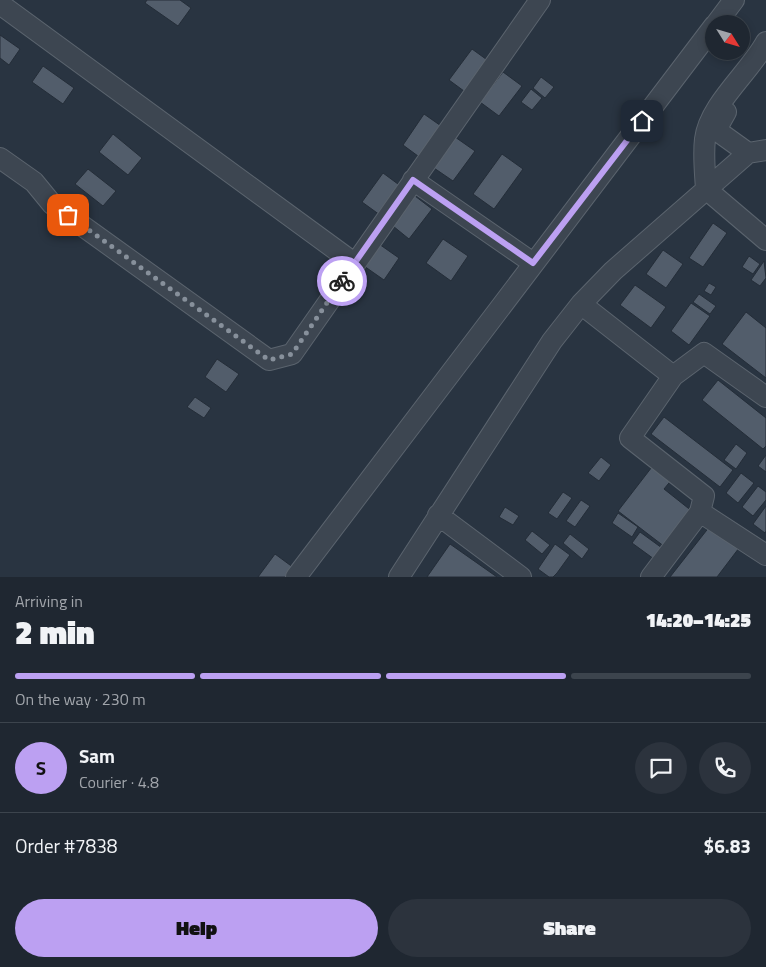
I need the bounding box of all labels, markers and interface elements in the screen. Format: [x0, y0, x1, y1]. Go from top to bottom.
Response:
north arrow [705, 15, 750, 60]
map controls [705, 15, 750, 60]
pin [621, 100, 663, 142]
icon: home [628, 107, 656, 135]
pin [47, 194, 89, 236]
icon: bag [54, 201, 82, 229]
courier [317, 256, 367, 306]
icon: bike [328, 267, 356, 295]
text: Arriving in [15, 589, 83, 613]
text: 14:20–14:25 [646, 605, 751, 634]
text: 2 min [15, 608, 95, 656]
text: On the way · 230 m [15, 687, 146, 711]
text: Sam [79, 741, 115, 770]
button: chat [635, 742, 687, 794]
button: phone [699, 742, 751, 794]
text: S [36, 753, 46, 782]
text: Courier · 4.8 [79, 770, 159, 794]
text: Order #7838 [15, 831, 117, 860]
text: $6.83 [704, 831, 751, 860]
button: Help [15, 899, 378, 957]
button: Share [388, 899, 751, 957]

